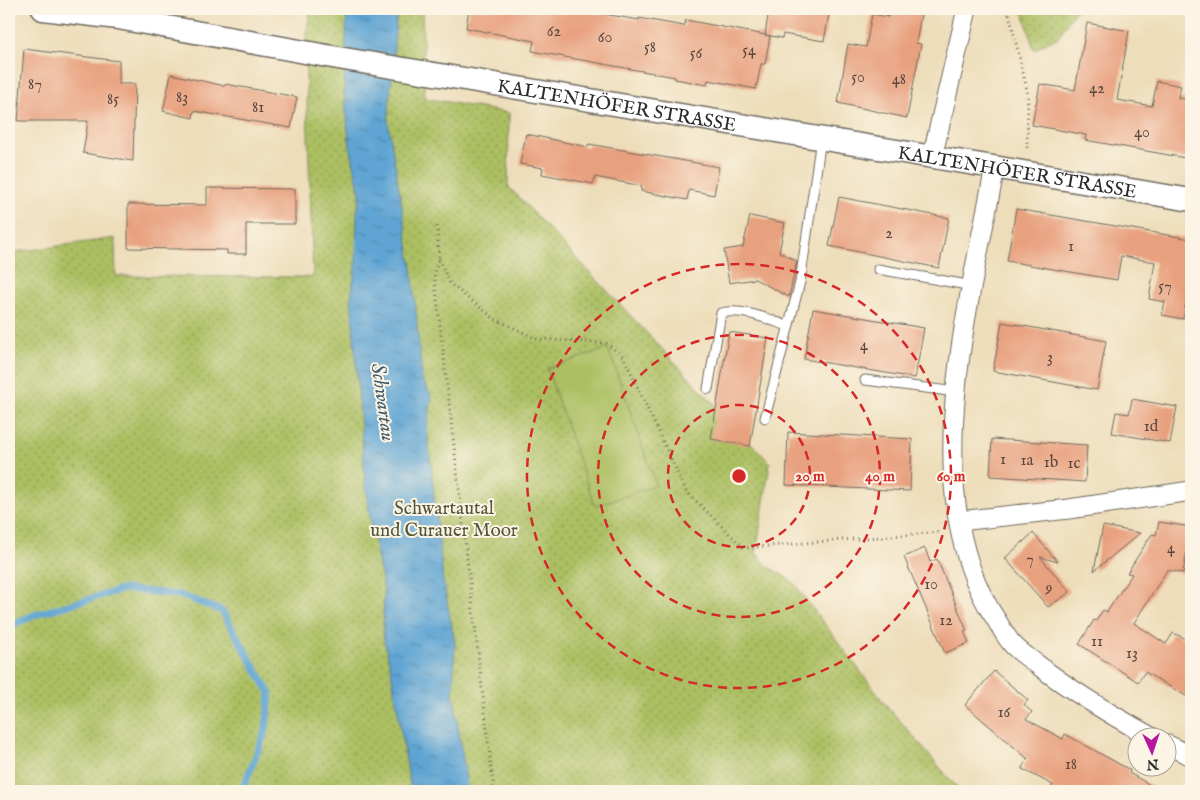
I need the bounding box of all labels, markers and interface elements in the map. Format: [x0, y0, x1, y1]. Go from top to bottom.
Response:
house number: 62 [547, 22, 561, 42]
house number: 60 [598, 28, 612, 48]
house number: 58 [644, 38, 656, 58]
house number: 54 [742, 41, 756, 61]
house number: 56 [690, 44, 703, 64]
house number: 50 [851, 68, 865, 88]
house number: 48 [892, 70, 906, 90]
house number: 87 [28, 75, 42, 95]
street label: KALTENHÖFER STRASSE [495, 75, 738, 138]
house number: 42 [1089, 79, 1105, 99]
house number: 83 [176, 88, 188, 108]
house number: 85 [107, 90, 119, 110]
house number: 81 [252, 98, 264, 118]
house number: 40 [1134, 123, 1150, 143]
street label: KALTENHÖFER STRASSE [896, 141, 1138, 205]
house number: 2 [885, 224, 893, 244]
house number: 1 [1068, 237, 1074, 257]
house number: 57 [1158, 277, 1172, 297]
house number: 4 [860, 336, 868, 356]
house number: 3 [1047, 348, 1053, 368]
water label: Schwartau [365, 362, 400, 443]
house number: 1d [1144, 417, 1159, 437]
house number: 1 [1000, 450, 1006, 470]
house number: 1a [1021, 451, 1034, 471]
house number: 1b [1044, 453, 1059, 473]
house number: 1c [1068, 454, 1081, 474]
centre of rings [730, 467, 748, 485]
text: 20 m [795, 467, 825, 486]
text: 40 m [865, 467, 895, 486]
text: 60 m [937, 467, 966, 486]
park label: Schwartautal und Curauer Moor [370, 497, 518, 543]
house number: 4 [1167, 539, 1175, 559]
house number: 7 [1026, 550, 1034, 570]
house number: 10 [924, 575, 938, 595]
house number: 9 [1045, 579, 1053, 599]
house number: 12 [939, 611, 953, 631]
house number: 11 [1091, 632, 1103, 652]
house number: 13 [1126, 644, 1138, 664]
house number: 16 [998, 703, 1011, 723]
north arrow [1128, 728, 1178, 778]
house number: 18 [1065, 755, 1077, 775]
text: N [1146, 755, 1160, 773]

